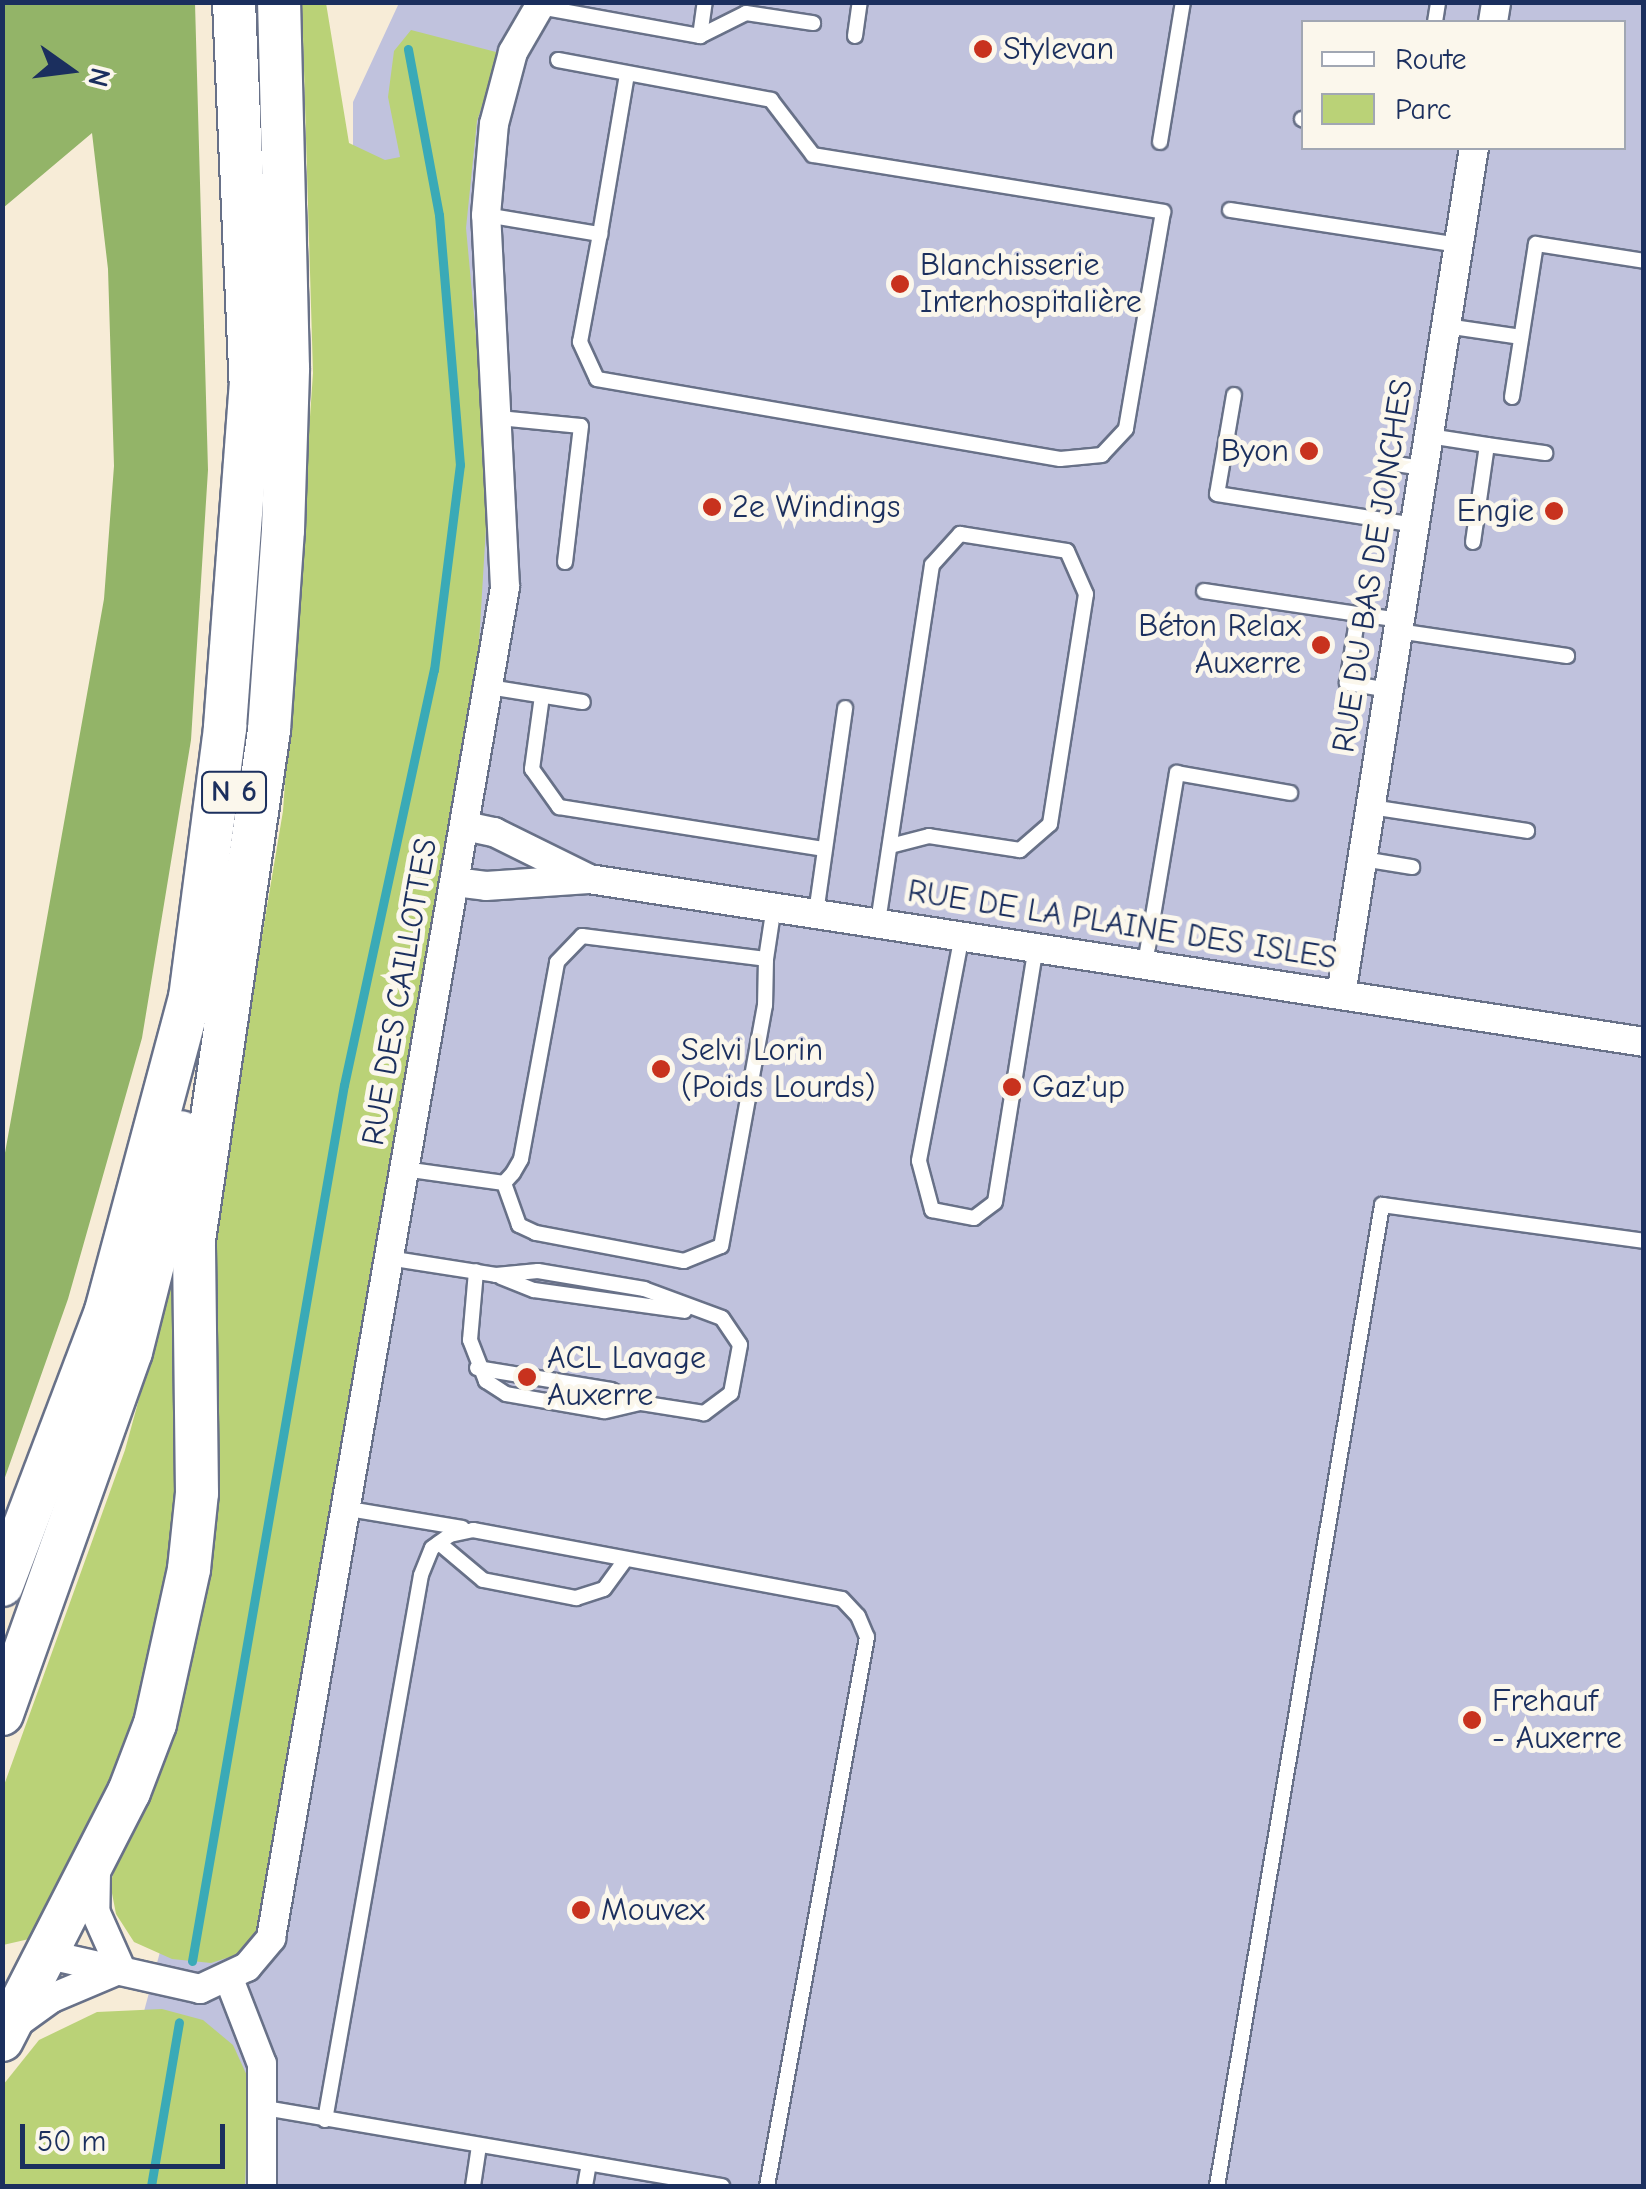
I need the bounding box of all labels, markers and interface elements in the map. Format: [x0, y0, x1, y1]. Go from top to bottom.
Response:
north arrow [20, 20, 120, 120]
legend [1301, 20, 1626, 150]
place label: Stylevan [1003, 30, 1114, 68]
marker: Stylevan [972, 38, 994, 60]
text: Route [1395, 42, 1466, 77]
text: N [81, 65, 117, 90]
text: Parc [1395, 92, 1452, 127]
place label: Blanchisserie Interhospitalière [920, 247, 1142, 322]
marker: Blanchisserie Interhospitalière [889, 273, 911, 295]
street label: RUE DU BAS DE JONCHES [1325, 377, 1421, 755]
place label: Byon [1221, 432, 1289, 470]
marker: Byon [1298, 440, 1320, 462]
place label: 2e Windings [732, 488, 900, 526]
place label: Engie [1457, 492, 1534, 530]
marker: 2e Windings [701, 496, 723, 518]
marker: Engie [1543, 500, 1565, 522]
place label: Béton Relax Auxerre [1138, 608, 1301, 683]
marker: Béton Relax Auxerre [1310, 634, 1332, 656]
road number: N 6 [199, 767, 269, 817]
street label: RUE DES CAILLOTTES [354, 836, 446, 1148]
street label: RUE DE LA PLAINE DES ISLES [905, 872, 1339, 978]
place label: Selvi Lorin (Poids Lourds) [681, 1032, 876, 1107]
marker: Selvi Lorin (Poids Lourds) [650, 1058, 672, 1080]
place label: Gaz'up [1032, 1068, 1125, 1106]
marker: Gaz'up [1001, 1076, 1023, 1098]
place label: ACL Lavage Auxerre [547, 1340, 706, 1415]
marker: ACL Lavage Auxerre [516, 1366, 538, 1388]
place label: Frehauf - Auxerre [1492, 1683, 1622, 1758]
marker: Frehauf - Auxerre [1461, 1709, 1483, 1731]
place label: Mouvex [601, 1891, 705, 1929]
marker: Mouvex [570, 1899, 592, 1921]
scale bar [25, 2104, 230, 2166]
text: 50 m [37, 2124, 106, 2159]

